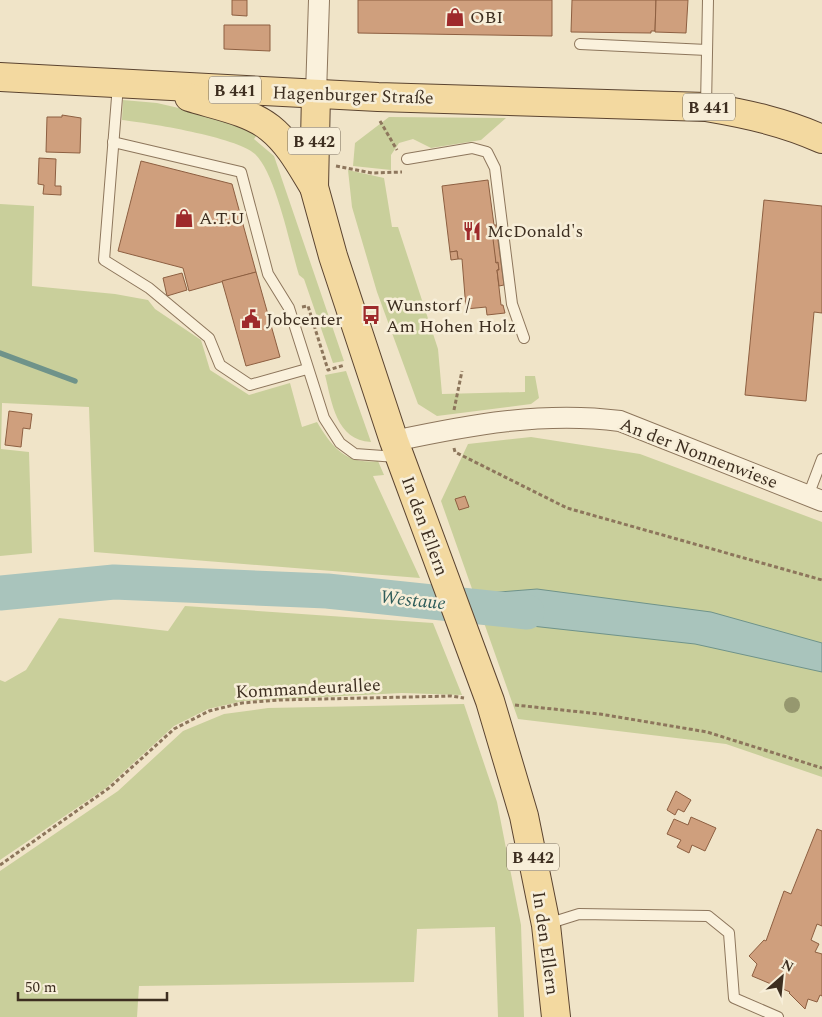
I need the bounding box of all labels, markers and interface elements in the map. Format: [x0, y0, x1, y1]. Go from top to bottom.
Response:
place label: OBI [470, 4, 503, 31]
shop icon: OBI [444, 6, 466, 28]
road number: B 441 [209, 76, 261, 104]
street label: Hagenburger Straße [272, 79, 434, 112]
road number: B 441 [683, 94, 735, 120]
road number: B 442 [288, 128, 340, 154]
place label: A.T.U [199, 205, 245, 232]
shop icon: A.T.U [173, 207, 195, 229]
place label: McDonald's [487, 218, 583, 245]
restaurant icon: McDonald's [461, 220, 483, 242]
place label: Wunstorf / Am Hohen Holz [386, 292, 516, 340]
bus stop icon: Wunstorf / Am Hohen Holz [360, 304, 382, 326]
place label: Jobcenter [266, 306, 343, 333]
public building icon: Jobcenter [240, 308, 262, 330]
street label: An der Nonnenwiese [616, 411, 782, 496]
street label: In den Ellern [394, 472, 455, 580]
water label: Westaue [379, 583, 447, 618]
street label: Kommandeurallee [235, 671, 381, 706]
road number: B 442 [507, 844, 559, 870]
street label: In den Ellern [525, 889, 566, 997]
north arrow [757, 952, 807, 1002]
text: N [778, 954, 798, 978]
scale bar [18, 970, 166, 1002]
text: 50 m [25, 976, 57, 999]

